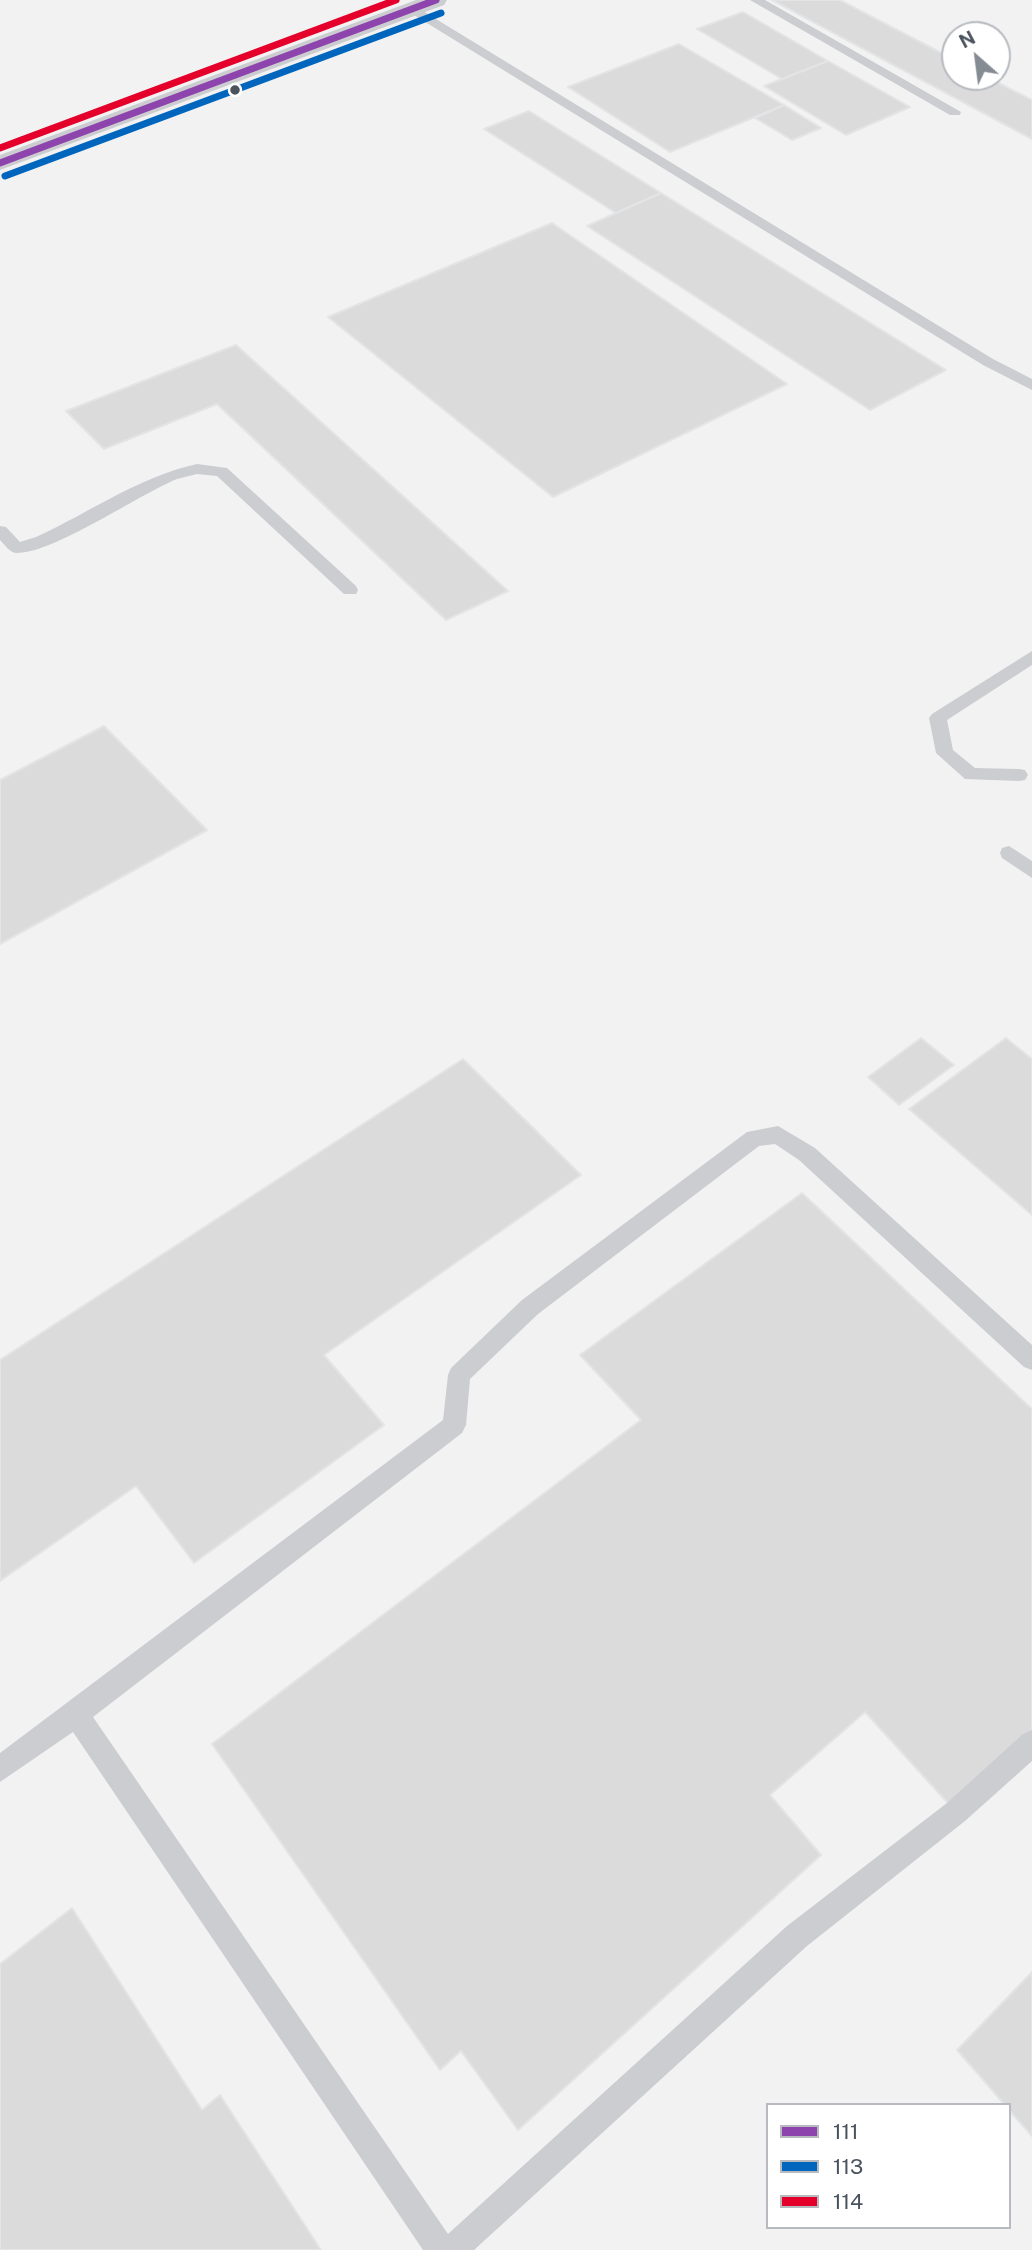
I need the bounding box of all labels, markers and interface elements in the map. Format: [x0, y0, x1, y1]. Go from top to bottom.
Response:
north arrow [941, 21, 1011, 91]
text: N [955, 26, 979, 52]
unlabelled marker [228, 83, 242, 97]
legend [766, 2103, 1011, 2229]
text: 111 [833, 2119, 859, 2144]
text: 113 [833, 2154, 863, 2179]
text: 114 [833, 2189, 863, 2214]

